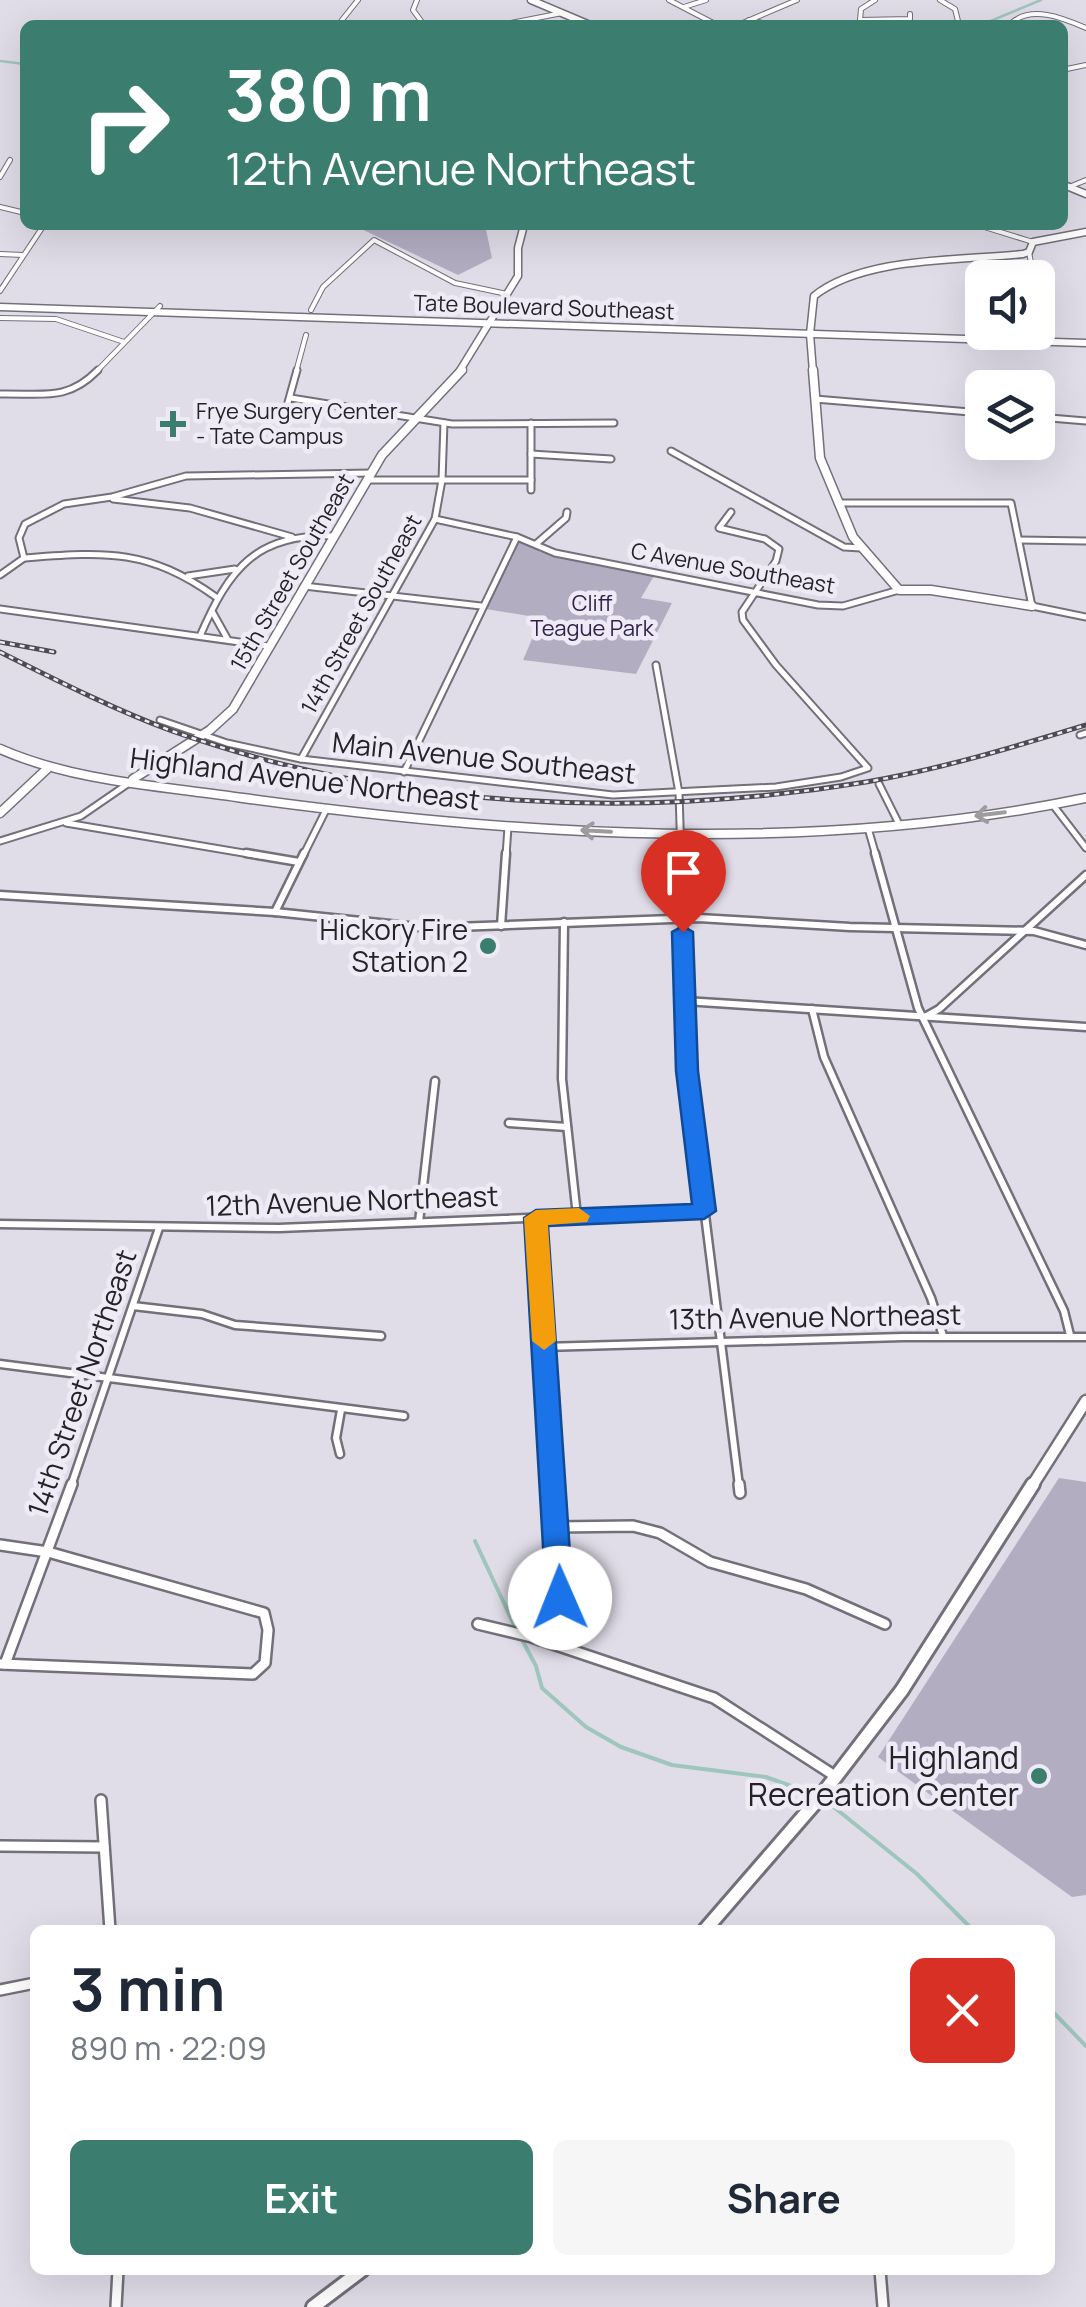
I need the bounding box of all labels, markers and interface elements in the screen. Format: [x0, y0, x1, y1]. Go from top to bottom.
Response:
text: 380 m [225, 46, 432, 142]
icon: right [60, 60, 190, 190]
text: 12th Avenue Northeast [225, 137, 696, 199]
map controls [965, 260, 1055, 460]
button: sound [965, 260, 1055, 350]
street label: Tate Boulevard Southeast [413, 287, 675, 327]
button: layers [965, 370, 1055, 460]
place label: Frye Surgery Center - Tate Campus [196, 396, 398, 451]
marker: Frye Surgery Center - Tate Campus [160, 411, 186, 437]
street label: 15th Street Southeast [223, 468, 361, 676]
street label: 14th Street Southeast [294, 509, 428, 719]
street label: C Avenue Southeast [629, 535, 838, 601]
park label: Cliff Teague Park [530, 588, 655, 643]
street label: Main Avenue Southeast [330, 722, 638, 792]
street label: Highland Avenue Northeast [128, 738, 482, 818]
one-way arrow [974, 806, 1007, 824]
one-way arrow [580, 822, 612, 841]
pin [641, 830, 726, 933]
icon: arrive [656, 845, 711, 900]
place label: Hickory Fire Station 2 [320, 910, 468, 980]
marker: Hickory Fire Station 2 [477, 935, 499, 957]
street label: 12th Avenue Northeast [205, 1176, 499, 1224]
street label: 14th Street Northeast [18, 1244, 145, 1521]
street label: 13th Avenue Northeast [668, 1294, 962, 1338]
position arrow [508, 1546, 612, 1650]
place label: Highland Recreation Center [748, 1735, 1019, 1816]
marker: Highland Recreation Center [1028, 1765, 1050, 1787]
text: 3 min [70, 1947, 225, 2029]
button: close [910, 1958, 1015, 2063]
text: 890 m · 22:09 [70, 2026, 267, 2070]
button: Exit [70, 2140, 533, 2255]
button: Share [553, 2140, 1015, 2255]

